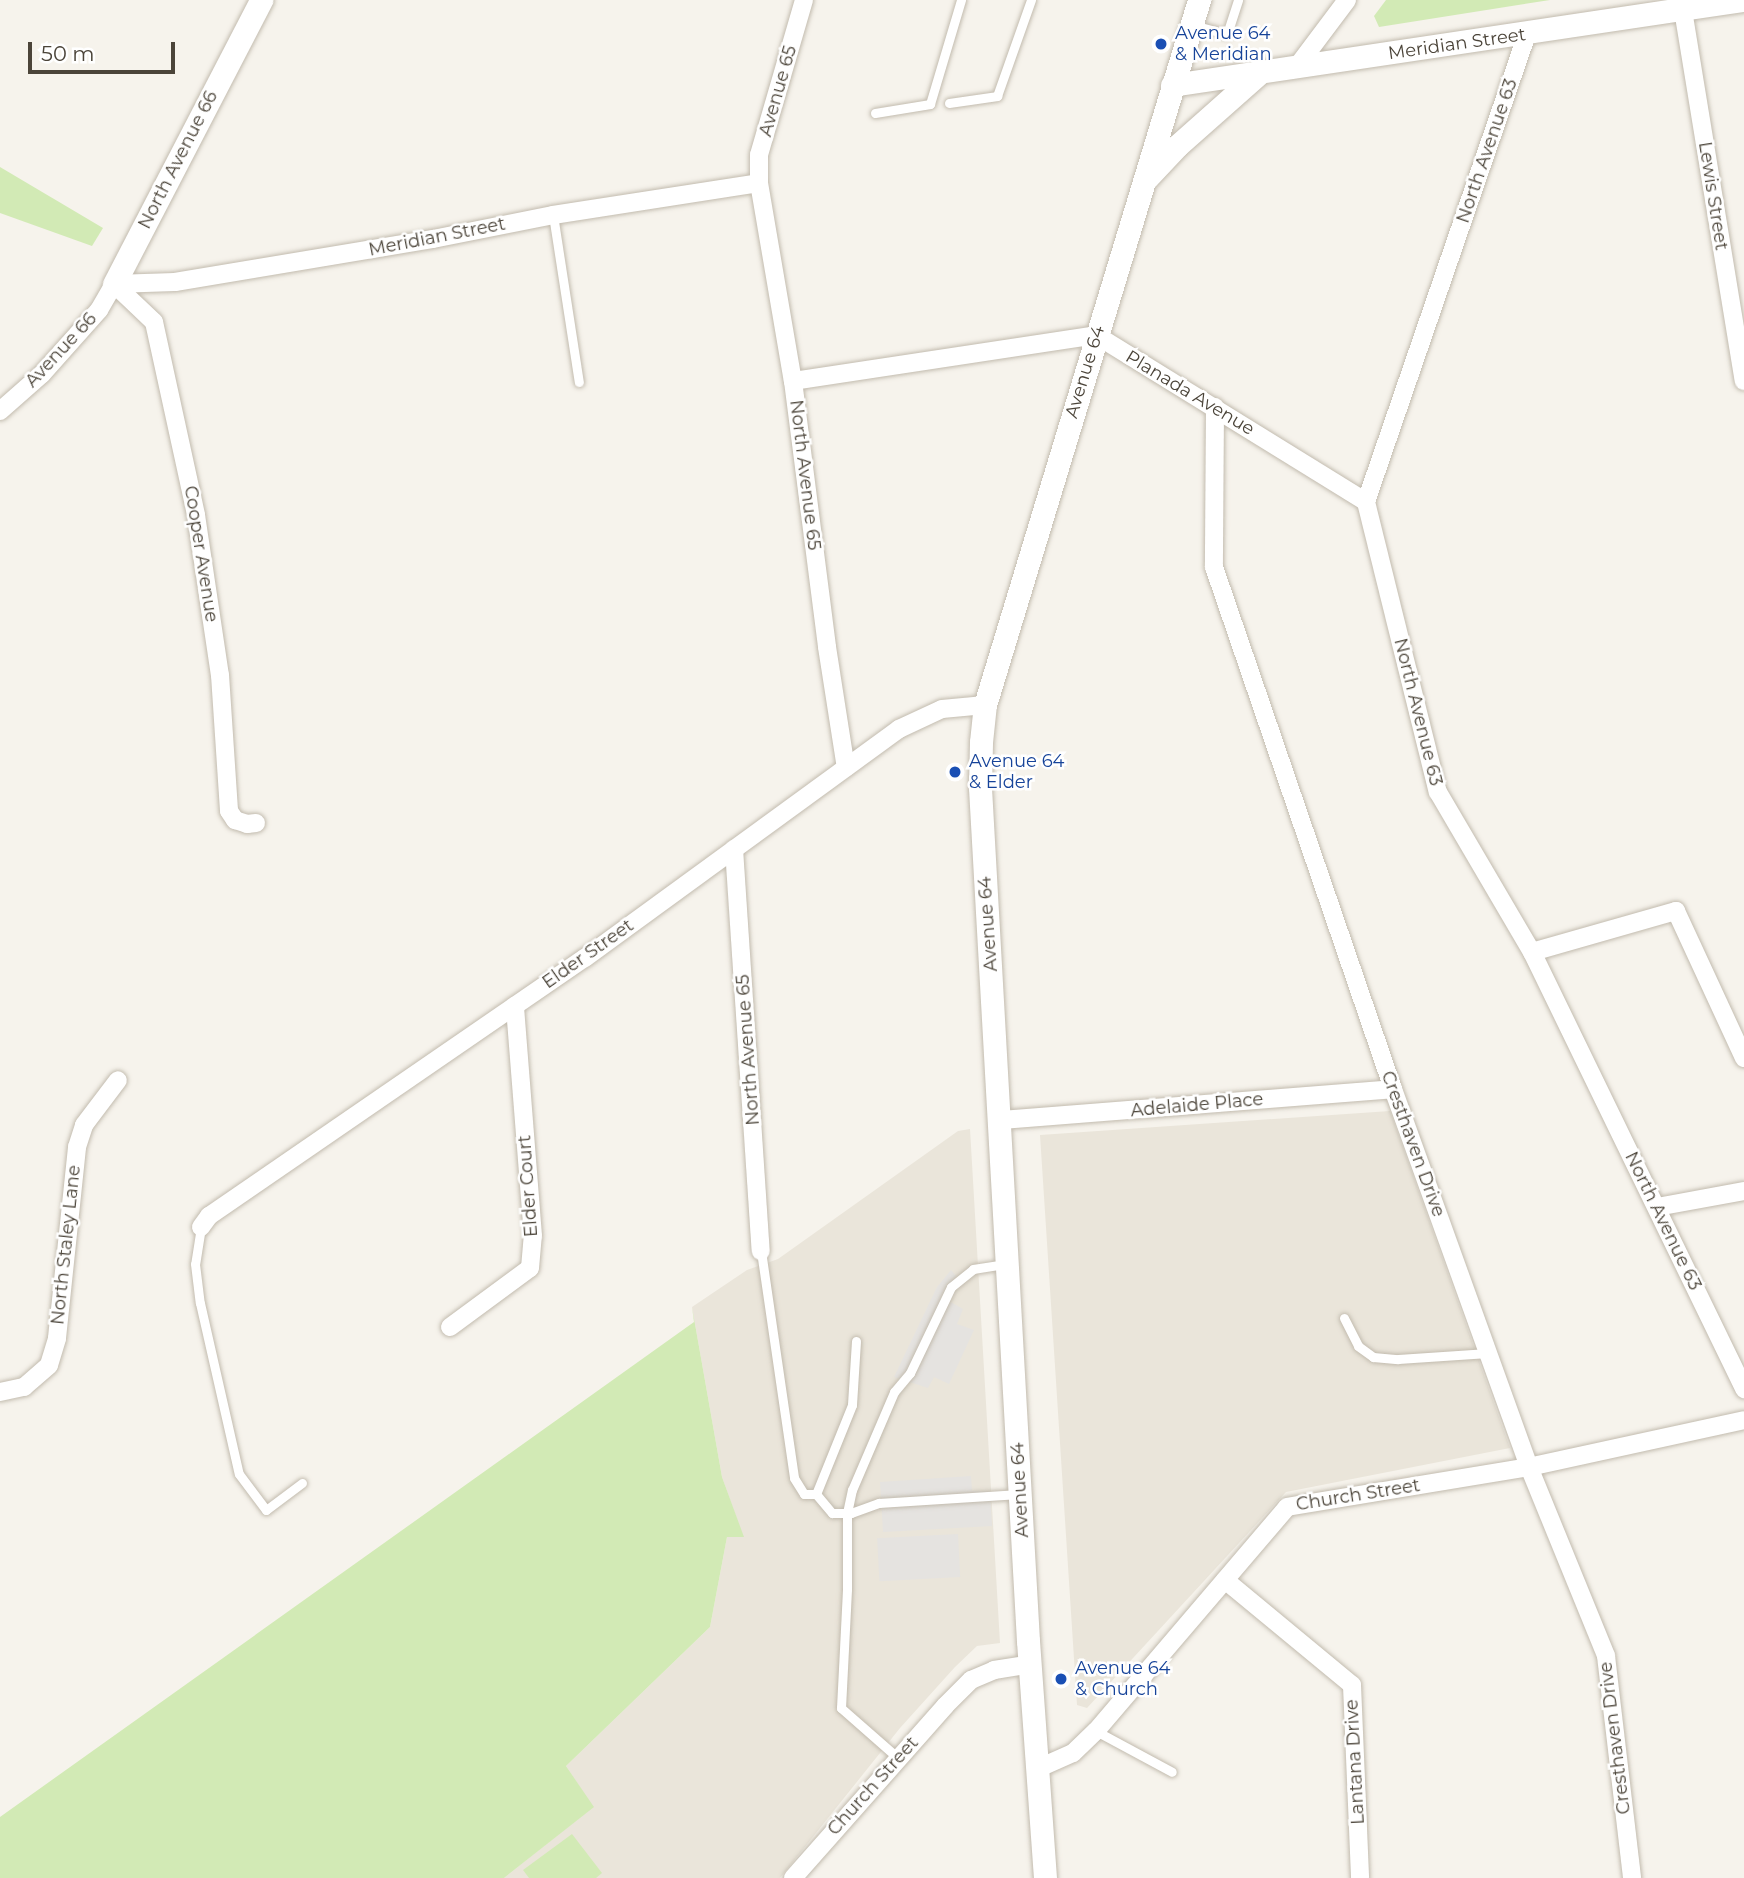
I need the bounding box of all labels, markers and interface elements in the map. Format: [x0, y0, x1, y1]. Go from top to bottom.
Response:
place label: Avenue 64 & Meridian [1175, 23, 1272, 66]
street label: Meridian Street [1387, 24, 1527, 64]
scale bar [32, 28, 178, 72]
marker: Avenue 64 & Meridian [1153, 36, 1169, 52]
text: 50 m [41, 41, 95, 66]
street label: Avenue 65 [755, 43, 801, 139]
street label: North Avenue 63 [1452, 76, 1522, 226]
street label: North Avenue 66 [134, 87, 222, 233]
street label: Lewis Street [1694, 140, 1732, 252]
street label: Meridian Street [367, 213, 507, 261]
street label: Avenue 66 [21, 308, 101, 392]
street label: Avenue 64 [1061, 323, 1109, 421]
street label: Planada Avenue [1122, 346, 1258, 440]
street label: North Avenue 65 [785, 399, 825, 551]
street label: Cooper Avenue [180, 484, 222, 624]
street label: North Avenue 63 [1389, 636, 1447, 788]
place label: Avenue 64 & Elder [969, 751, 1065, 794]
marker: Avenue 64 & Elder [947, 764, 963, 780]
street label: Avenue 64 [974, 876, 1002, 972]
street label: Elder Street [538, 915, 638, 993]
street label: North Avenue 65 [732, 974, 764, 1126]
street label: Cresthaven Drive [1377, 1068, 1449, 1220]
street label: Adelaide Place [1130, 1088, 1264, 1122]
street label: Elder Court [514, 1134, 542, 1238]
street label: North Avenue 63 [1620, 1148, 1706, 1294]
street label: North Staley Lane [47, 1164, 85, 1326]
street label: Avenue 64 [1007, 1442, 1033, 1538]
street label: Church Street [1294, 1475, 1422, 1515]
place label: Avenue 64 & Church [1075, 1658, 1171, 1700]
street label: Cresthaven Drive [1595, 1660, 1635, 1816]
marker: Avenue 64 & Church [1053, 1671, 1069, 1687]
street label: Lantana Drive [1341, 1699, 1369, 1825]
street label: Church Street [823, 1732, 923, 1840]

